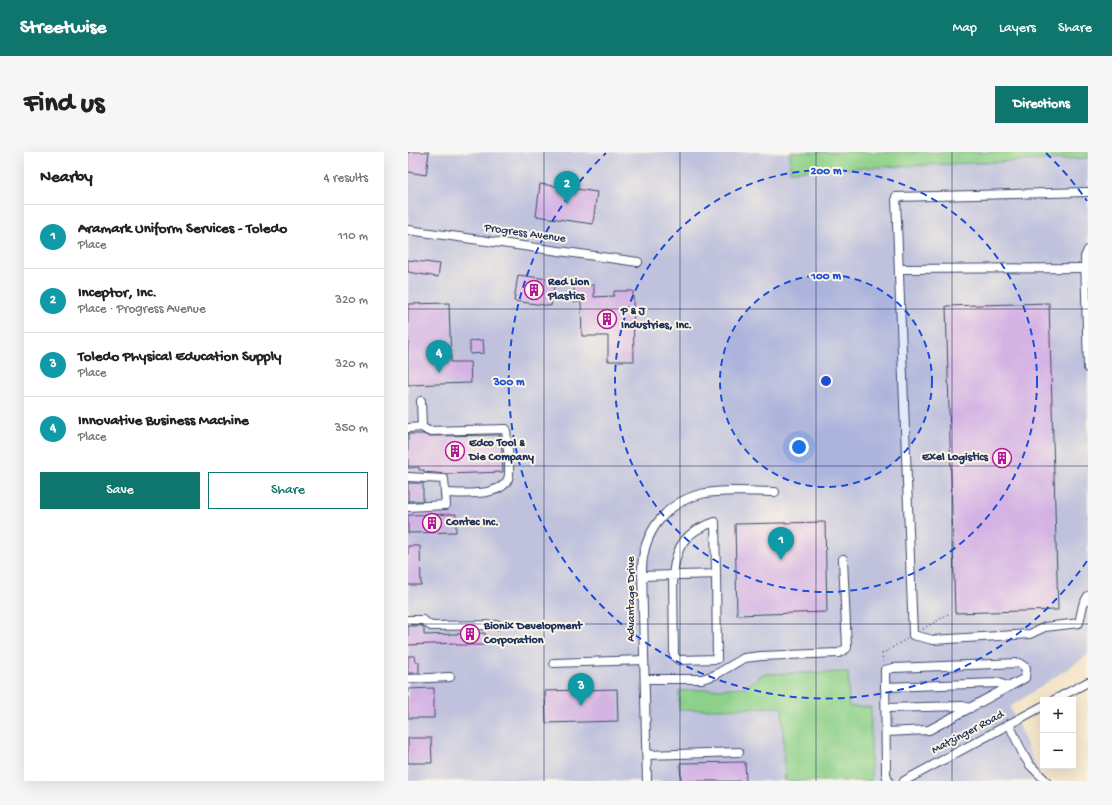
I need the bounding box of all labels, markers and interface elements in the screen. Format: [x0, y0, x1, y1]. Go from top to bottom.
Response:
text: Streetwise [20, 17, 106, 40]
text: Map [953, 20, 977, 37]
text: Layers [999, 20, 1036, 37]
text: Share [1058, 20, 1092, 37]
button: Directions [995, 86, 1088, 123]
text: Find us [24, 88, 104, 121]
text: 200 m [811, 165, 842, 179]
text: Nearby [40, 168, 93, 188]
text: 4 results [324, 171, 368, 186]
pin: 2 [554, 171, 580, 204]
text: Aramark Uniform Services - Toledo [78, 220, 287, 238]
street label: Progress Avenue [482, 221, 567, 247]
text: 1 [50, 229, 56, 244]
text: 110 m [338, 229, 368, 244]
text: Place [78, 238, 106, 253]
text: 100 m [810, 270, 841, 284]
place label: Red Lion Plastics [547, 276, 590, 304]
building icon: Red Lion Plastics [523, 279, 545, 301]
text: Inceptor, Inc. [78, 284, 157, 302]
text: 2 [50, 293, 56, 308]
text: 320 m [335, 293, 368, 308]
text: Place · Progress Avenue [78, 302, 206, 317]
place label: P & J Industries, Inc. [620, 305, 692, 333]
building icon: P & J Industries, Inc. [596, 308, 618, 330]
pin: 4 [426, 340, 452, 373]
text: Toledo Physical Education Supply [78, 348, 281, 366]
text: 3 [50, 357, 56, 372]
text: 320 m [335, 357, 368, 372]
text: Place [78, 366, 106, 381]
centre of rings [819, 374, 833, 388]
text: 300 m [492, 376, 525, 390]
text: Innovative Business Machine [78, 412, 249, 430]
text: 4 [50, 421, 56, 436]
text: 350 m [335, 421, 368, 436]
text: Place [78, 430, 106, 445]
place label: Edco Tool & Die Company [468, 437, 534, 465]
your location [789, 437, 809, 457]
building icon: Edco Tool & Die Company [444, 440, 466, 462]
building icon: Exel Logistics [991, 447, 1013, 469]
place label: Exel Logistics [921, 451, 989, 465]
button: Save [40, 472, 200, 509]
button: Share [208, 472, 368, 509]
building icon: Contec Inc. [421, 512, 443, 534]
place label: Contec Inc. [445, 516, 499, 530]
pin: 1 [768, 527, 794, 560]
street label: Advantage Drive [625, 556, 639, 642]
place label: Bionix Development Corporation [483, 620, 583, 648]
building icon: Bionix Development Corporation [459, 623, 481, 645]
pin: 3 [568, 673, 594, 706]
map controls [1040, 697, 1076, 769]
button: + [1040, 697, 1076, 733]
street label: Matzinger Road [929, 708, 1007, 758]
button: − [1040, 733, 1076, 769]

